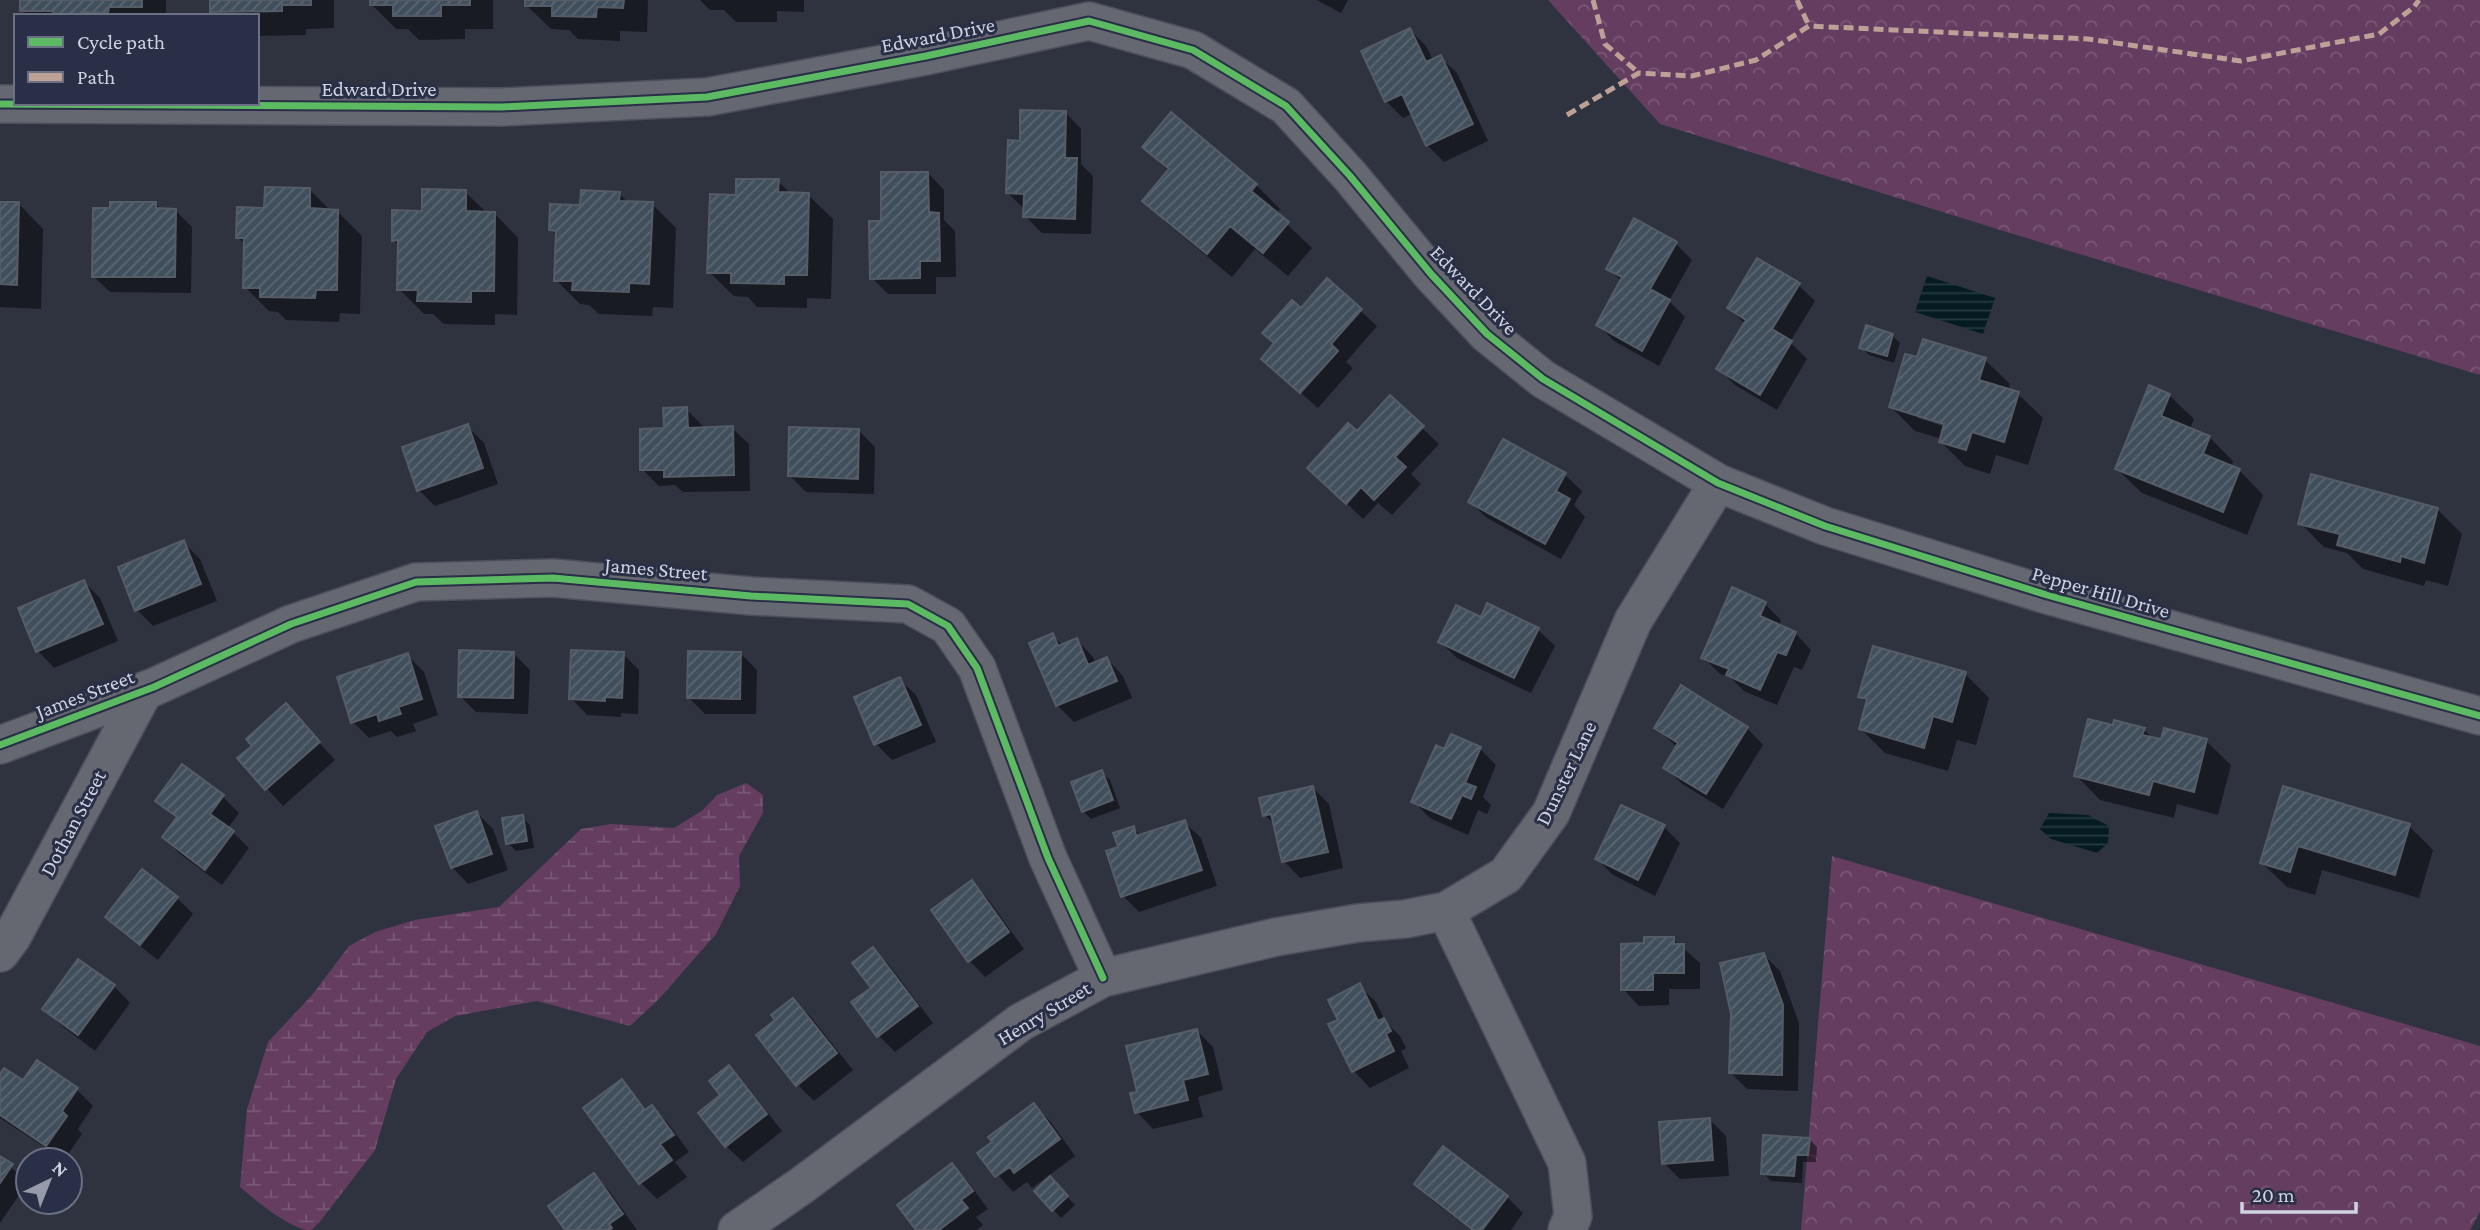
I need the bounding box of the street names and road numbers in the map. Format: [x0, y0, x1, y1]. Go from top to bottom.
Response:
street label: Edward Drive [879, 12, 997, 58]
street label: Edward Drive [321, 77, 437, 101]
street label: Edward Drive [1425, 240, 1523, 340]
street label: James Street [601, 552, 710, 586]
street label: Pepper Hill Drive [2029, 561, 2173, 623]
street label: James Street [31, 664, 139, 724]
street label: Dunster Lane [1530, 717, 1602, 829]
street label: Dothan Street [35, 765, 111, 880]
street label: Henry Street [993, 975, 1096, 1050]

